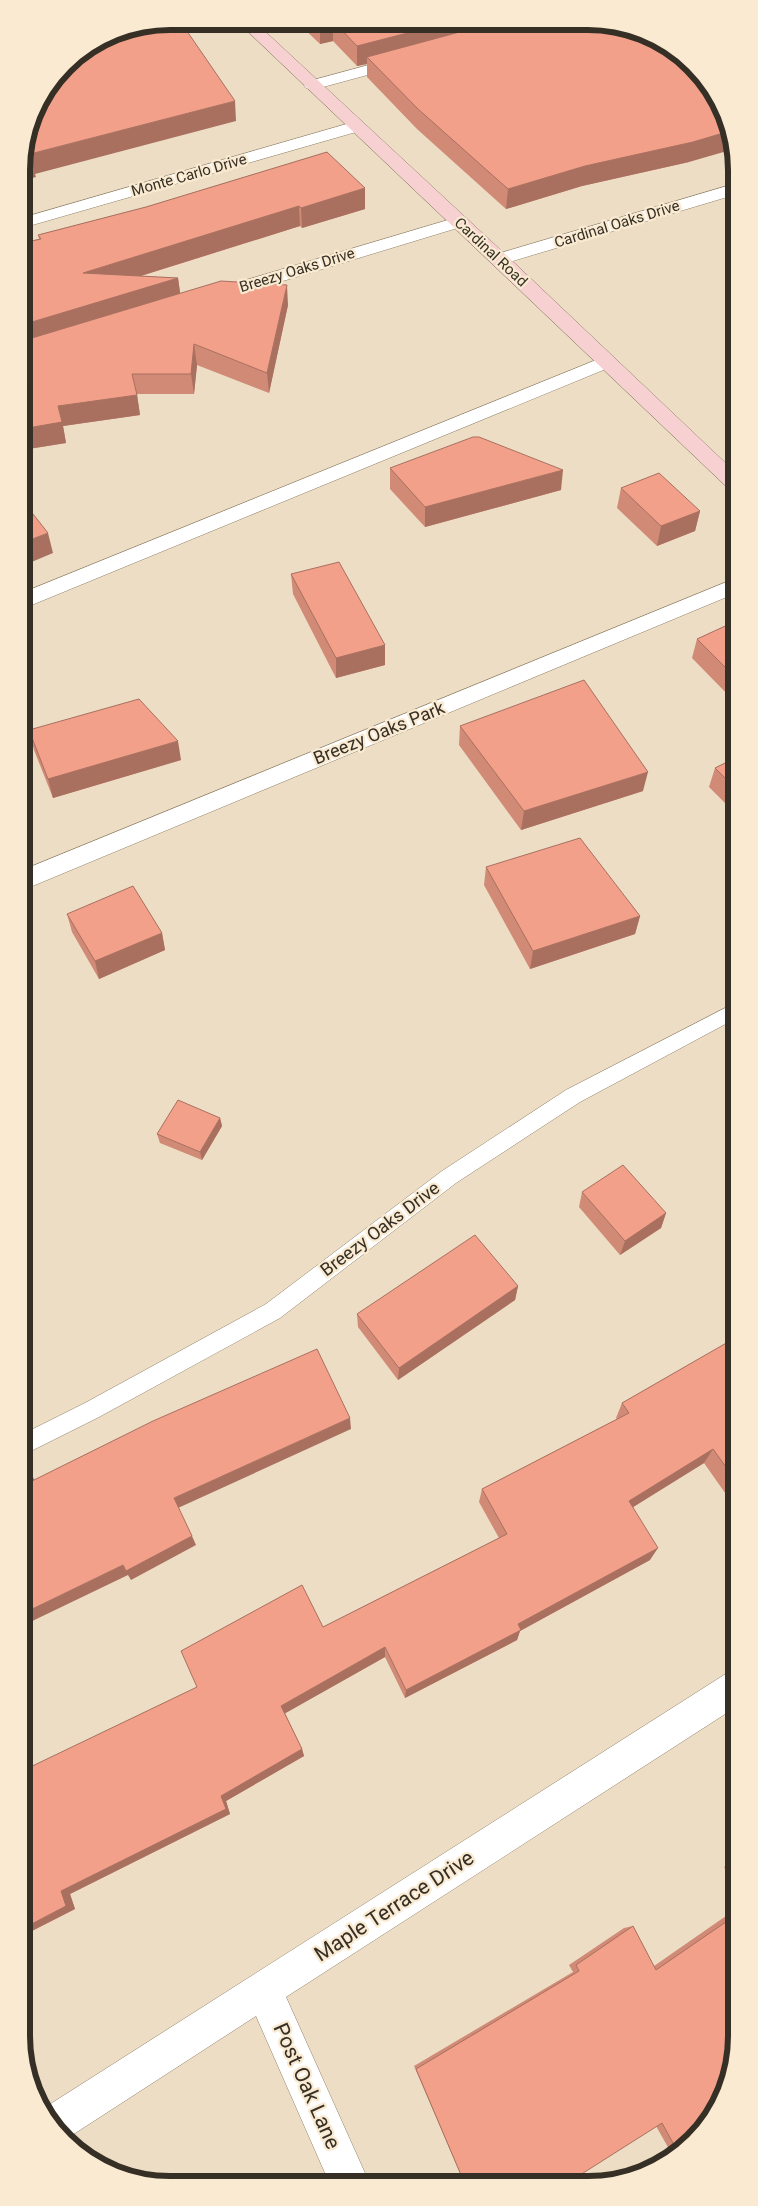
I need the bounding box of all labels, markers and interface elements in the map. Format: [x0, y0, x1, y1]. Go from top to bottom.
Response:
street label: Monte Carlo Drive [129, 150, 249, 200]
street label: Cardinal Oaks Drive [552, 196, 682, 252]
street label: Cardinal Road [451, 214, 531, 290]
street label: Breezy Oaks Drive [237, 244, 357, 296]
street label: Breezy Oaks Park [310, 696, 448, 768]
street label: Breezy Oaks Drive [316, 1177, 443, 1280]
street label: Maple Terrace Drive [310, 1846, 478, 1966]
street label: Post Oak Lane [269, 2019, 345, 2153]

